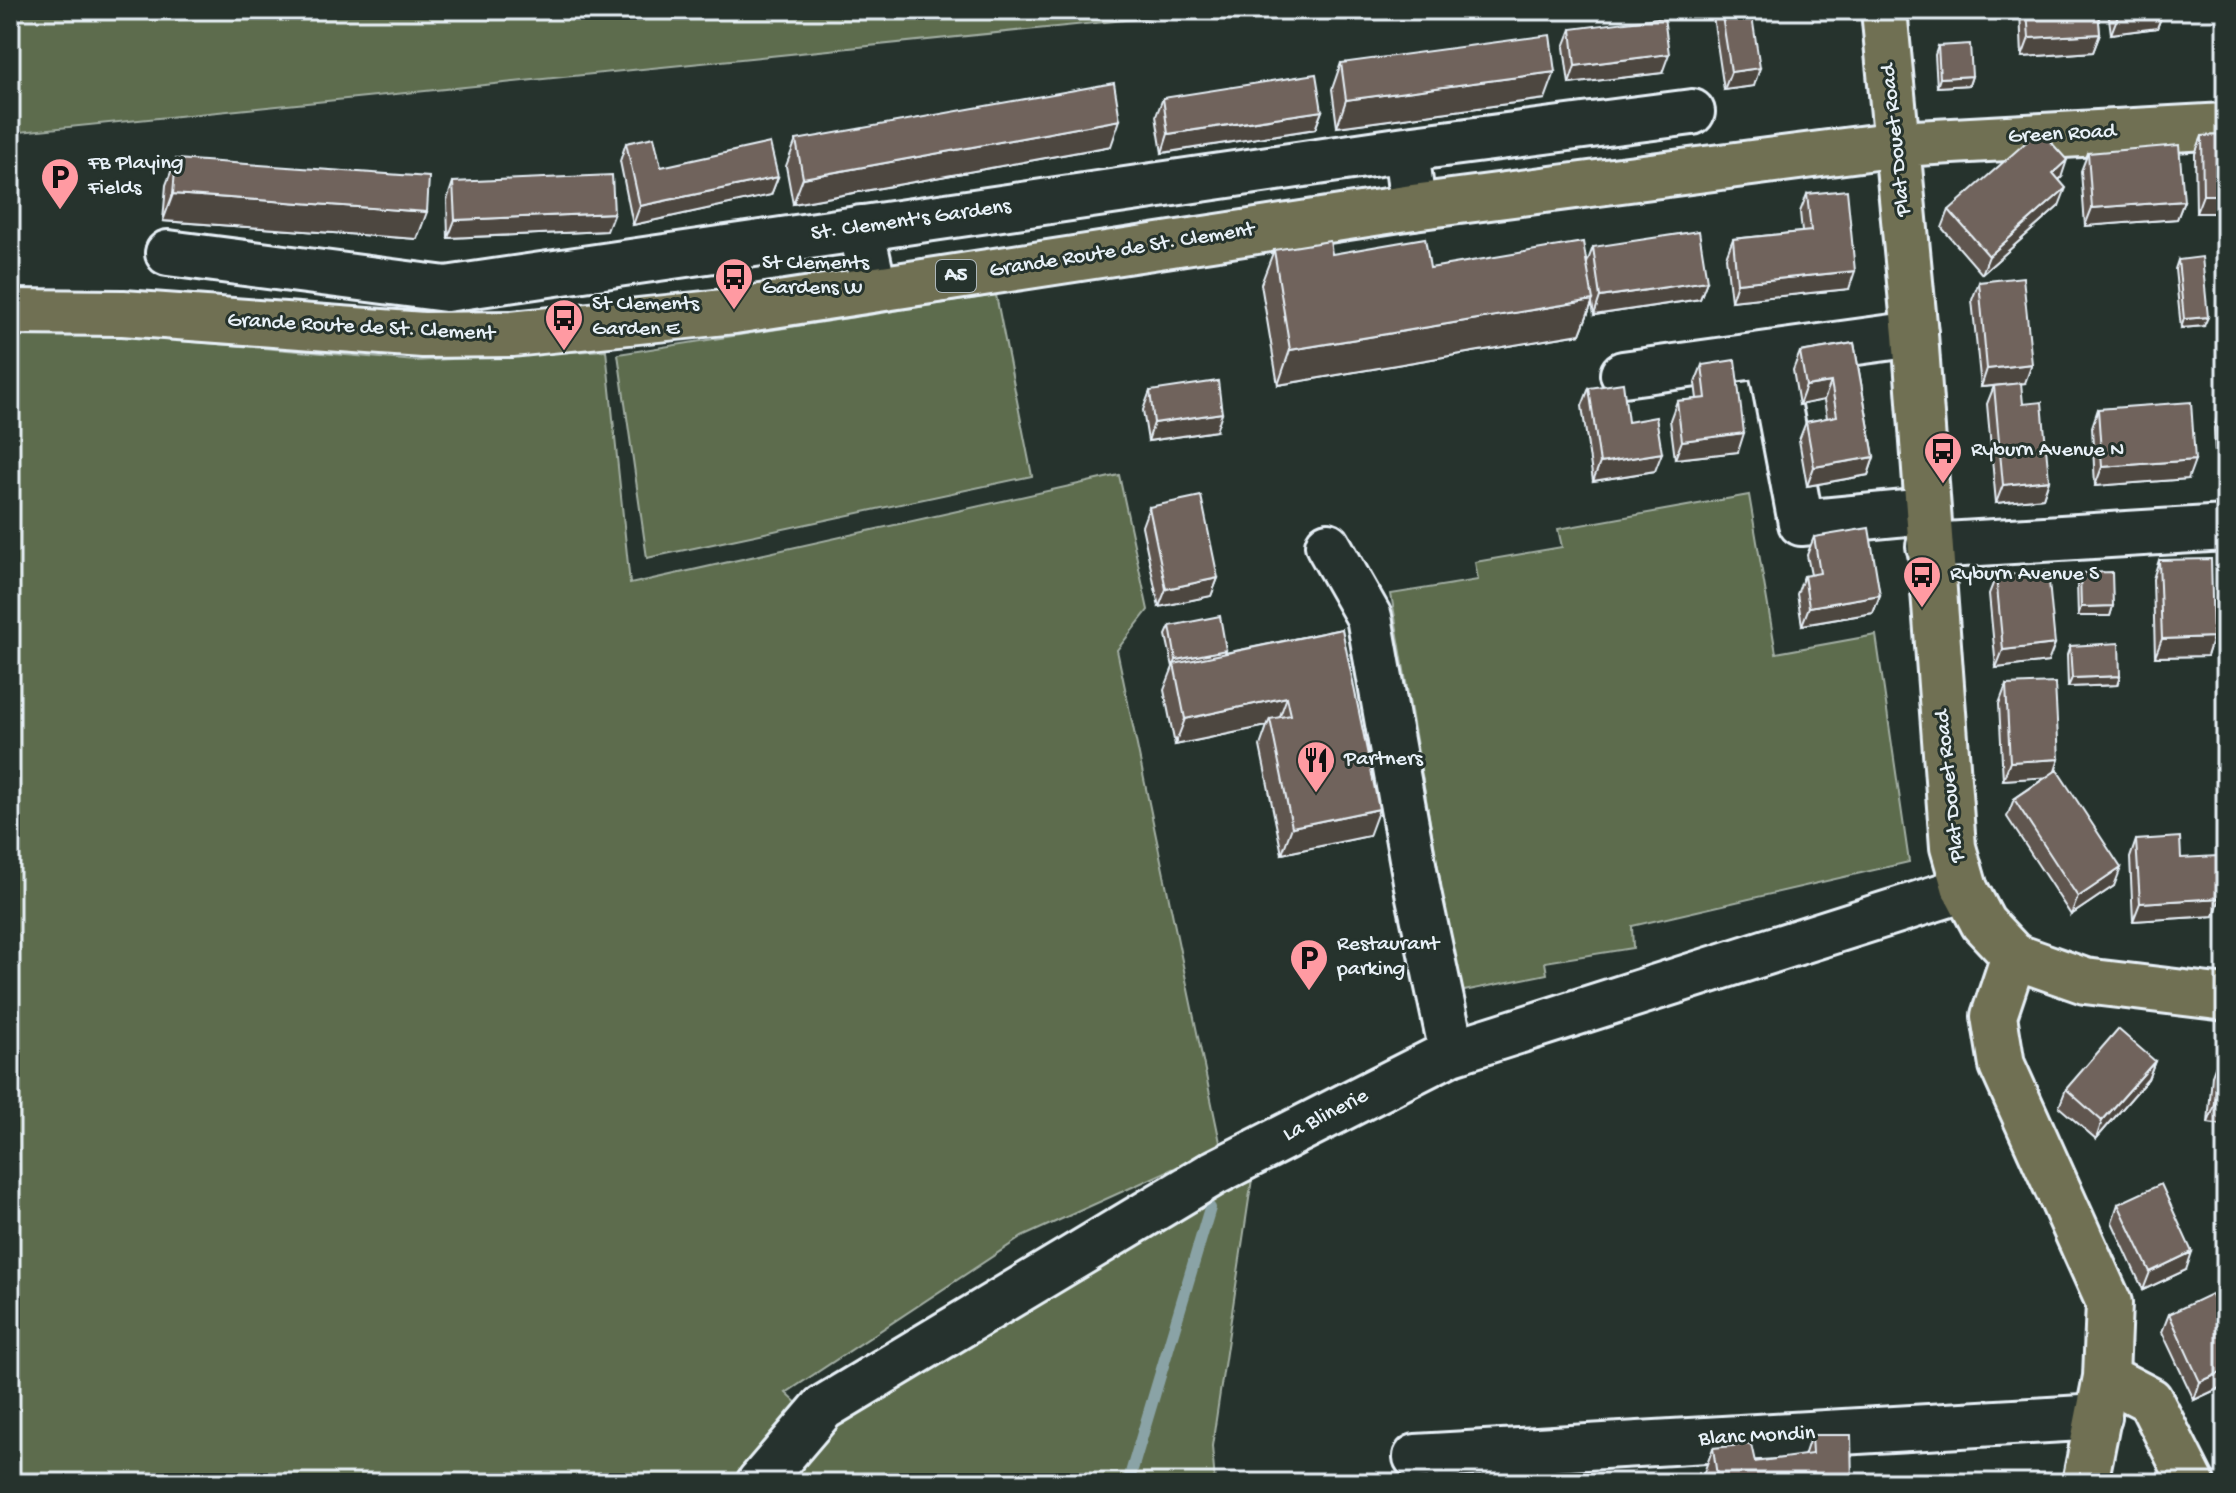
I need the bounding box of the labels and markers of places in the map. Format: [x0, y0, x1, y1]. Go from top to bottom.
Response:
place label: FB Playing Fields [87, 151, 184, 202]
parking icon: FB Playing Fields [39, 156, 81, 211]
place label: St Clements Gardens W [762, 251, 870, 302]
bus stop icon: St Clements Gardens W [713, 256, 755, 311]
place label: St Clements Garden E [592, 292, 700, 343]
bus stop icon: St Clements Garden E [543, 297, 585, 352]
bus stop icon: Ryburn Avenue N [1922, 430, 1964, 485]
place label: Ryburn Avenue N [1971, 438, 2124, 464]
bus stop icon: Ryburn Avenue S [1901, 554, 1943, 609]
place label: Ryburn Avenue S [1950, 562, 2100, 588]
restaurant icon: Partners [1295, 739, 1337, 794]
place label: Partners [1343, 747, 1424, 773]
place label: Restaurant parking [1336, 932, 1441, 983]
parking icon: Restaurant parking [1288, 937, 1330, 992]

